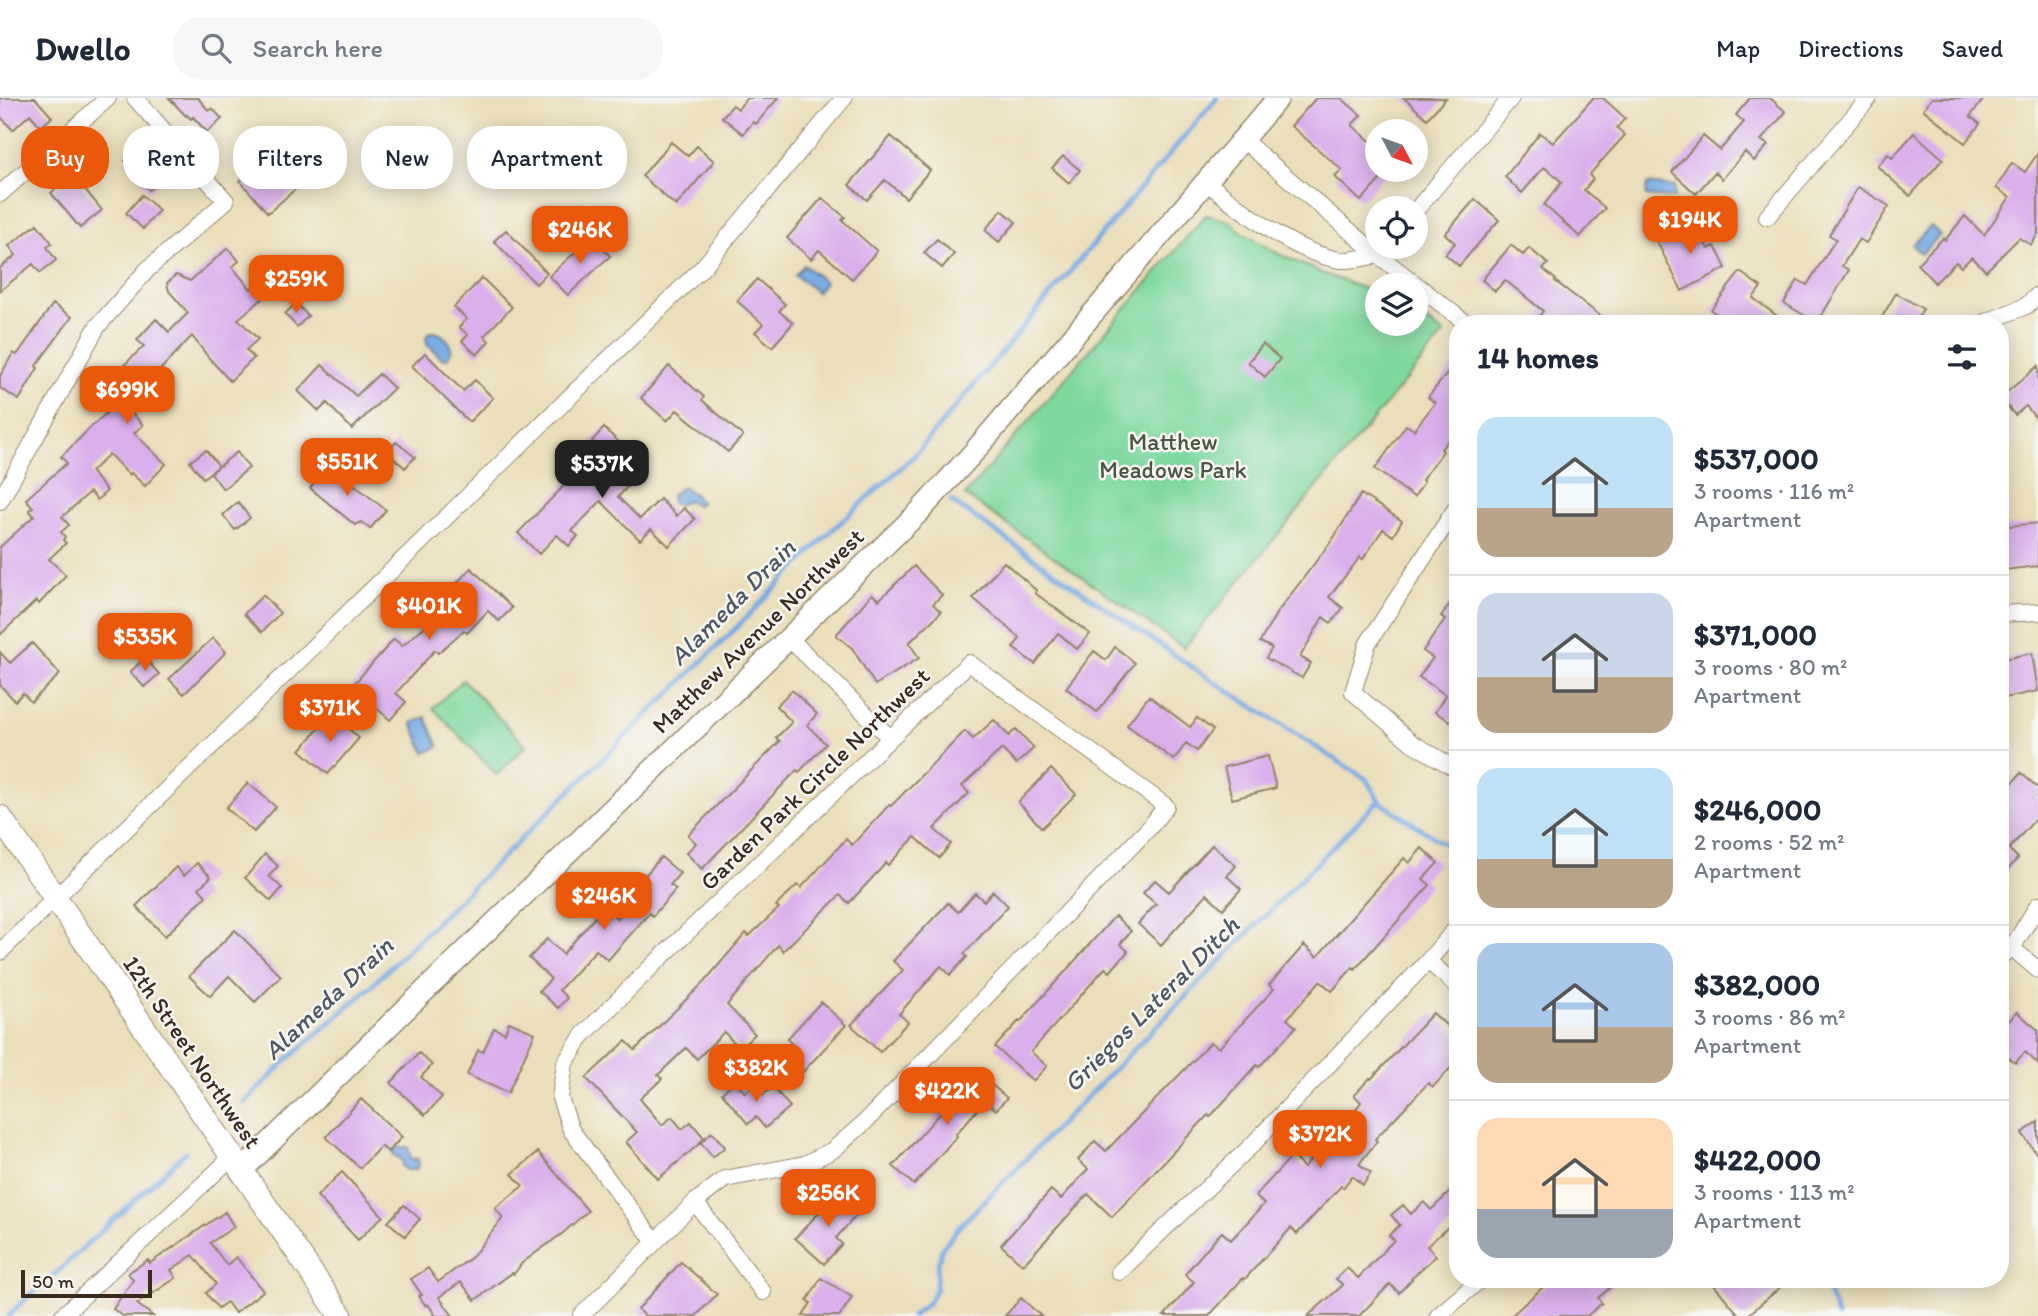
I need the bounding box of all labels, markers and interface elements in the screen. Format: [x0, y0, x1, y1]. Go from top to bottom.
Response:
search box [173, 17, 663, 80]
text: Dwello [35, 29, 131, 68]
icon: search [197, 29, 235, 67]
text: Search here [253, 32, 383, 64]
text: Map [1716, 34, 1760, 63]
text: Directions [1798, 34, 1904, 63]
text: Saved [1942, 34, 2003, 63]
north arrow [1365, 119, 1428, 182]
map controls [1365, 119, 1428, 336]
chip: Buy [21, 126, 109, 189]
chip: Rent [123, 126, 219, 189]
chip: Filters [233, 126, 347, 189]
chip: New [361, 126, 453, 189]
chip: Apartment [467, 126, 627, 189]
button: locate [1365, 196, 1428, 259]
pin: $194K [1641, 197, 1739, 256]
text: $194K [1659, 205, 1721, 233]
pin: $246K [531, 206, 629, 266]
text: $246K [548, 215, 612, 243]
pin: $259K [247, 256, 345, 315]
text: $259K [265, 264, 327, 292]
button: layers [1365, 273, 1428, 336]
icon: filters [1943, 338, 1981, 376]
text: 14 homes [1477, 339, 1599, 376]
pin: $699K [78, 366, 176, 426]
text: $699K [96, 375, 158, 403]
park label: Matthew Meadows Park [1099, 427, 1247, 484]
pin: $551K [298, 438, 396, 498]
pin: $537K [553, 440, 651, 500]
text: $537,000 [1694, 440, 1819, 477]
icon: home [1533, 445, 1617, 529]
text: $551K [316, 447, 378, 475]
text: $537K [571, 449, 633, 477]
text: 3 rooms · 116 m² [1694, 477, 1854, 505]
text: Apartment [1694, 505, 1801, 533]
street label: Matthew Avenue Northwest [646, 522, 870, 739]
water label: Alameda Drain [662, 532, 802, 672]
pin: $401K [380, 582, 478, 642]
text: $401K [396, 591, 462, 619]
pin: $535K [96, 614, 194, 673]
text: $371,000 [1694, 616, 1817, 653]
icon: home [1533, 621, 1617, 705]
text: $535K [113, 622, 177, 650]
text: 3 rooms · 80 m² [1694, 653, 1848, 681]
street label: Garden Park Circle Northwest [694, 661, 935, 896]
text: Apartment [1694, 681, 1801, 709]
pin: $371K [281, 684, 379, 744]
text: $371K [300, 693, 360, 721]
text: $246,000 [1694, 791, 1821, 828]
icon: home [1533, 796, 1617, 880]
text: 2 rooms · 52 m² [1694, 828, 1844, 856]
text: Apartment [1694, 856, 1801, 884]
pin: $246K [555, 872, 653, 932]
text: $246K [572, 881, 636, 909]
water label: Griegos Lateral Ditch [1056, 909, 1246, 1099]
water label: Alameda Drain [256, 930, 400, 1066]
street label: 12th Street Northwest [117, 950, 268, 1154]
text: $382,000 [1694, 966, 1820, 1003]
icon: home [1533, 971, 1617, 1055]
text: 3 rooms · 86 m² [1694, 1003, 1846, 1031]
text: Apartment [1694, 1031, 1801, 1059]
pin: $382K [707, 1044, 805, 1104]
text: $382K [724, 1053, 788, 1081]
pin: $422K [898, 1068, 996, 1127]
text: $422K [915, 1076, 979, 1104]
pin: $372K [1271, 1110, 1369, 1170]
text: $372K [1289, 1119, 1351, 1147]
text: $422,000 [1694, 1141, 1821, 1178]
icon: home [1533, 1146, 1617, 1230]
pin: $256K [779, 1170, 877, 1229]
text: $256K [797, 1178, 859, 1206]
text: 3 rooms · 113 m² [1694, 1178, 1855, 1206]
text: Apartment [1694, 1206, 1801, 1234]
scale bar [21, 1267, 152, 1299]
text: 50 m [32, 1270, 74, 1293]

